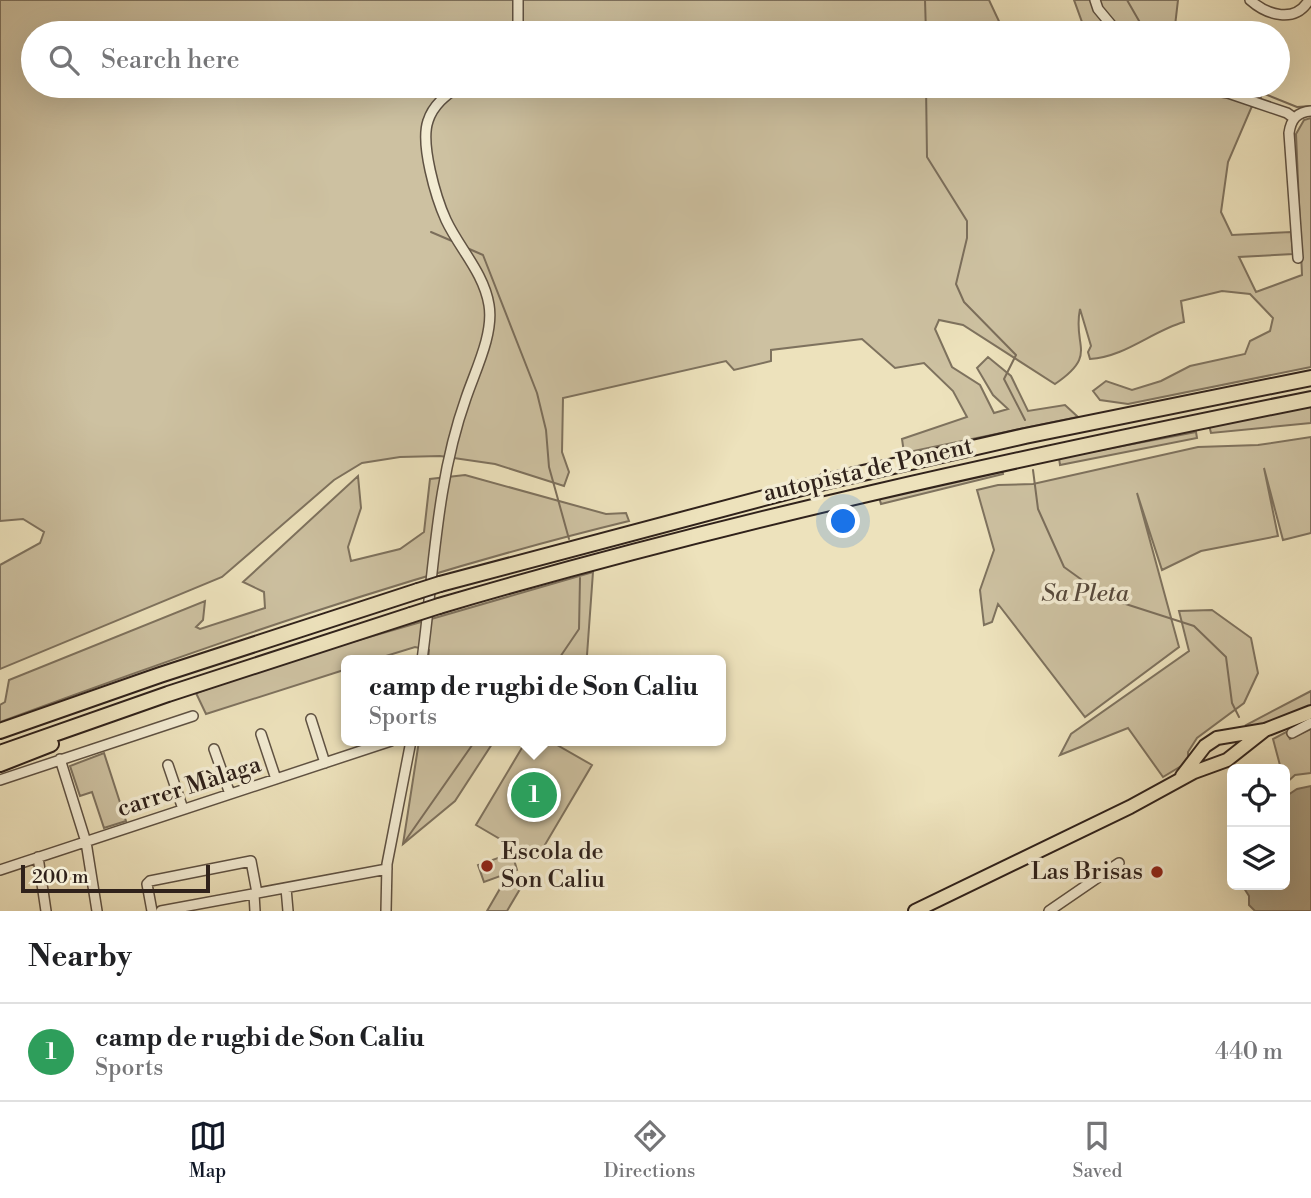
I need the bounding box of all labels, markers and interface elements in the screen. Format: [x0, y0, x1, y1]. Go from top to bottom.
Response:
search box [21, 21, 1290, 98]
icon: search [45, 41, 83, 79]
text: Search here [101, 44, 240, 76]
street label: autopista de Ponent [760, 431, 976, 509]
your location [826, 504, 860, 538]
park label: Sa Pleta [1041, 579, 1129, 609]
popup [341, 655, 726, 746]
text: camp de rugbi de Son Caliu [369, 671, 698, 703]
text: Sports [369, 703, 437, 731]
street label: carrer Màlaga [113, 749, 266, 824]
map controls [1227, 764, 1290, 890]
button: locate [1227, 764, 1290, 827]
pin: 1 [511, 769, 557, 821]
button: layers [1227, 827, 1290, 890]
place label: Escola de Son Caliu [501, 837, 605, 895]
place label: Las Brisas [1031, 857, 1143, 887]
marker: Escola de Son Caliu [479, 858, 495, 874]
scale bar [21, 862, 210, 894]
marker: Las Brisas [1149, 864, 1165, 880]
text: 200 m [32, 865, 89, 889]
text: Nearby [28, 938, 132, 976]
text: camp de rugbi de Son Caliu [95, 1022, 424, 1054]
text: 1 [45, 1038, 57, 1066]
text: 440 m [1215, 1038, 1283, 1066]
text: Sports [95, 1054, 163, 1082]
tab: Map [189, 1117, 227, 1183]
tab: Directions [604, 1117, 695, 1183]
tab: Saved [1073, 1117, 1122, 1183]

